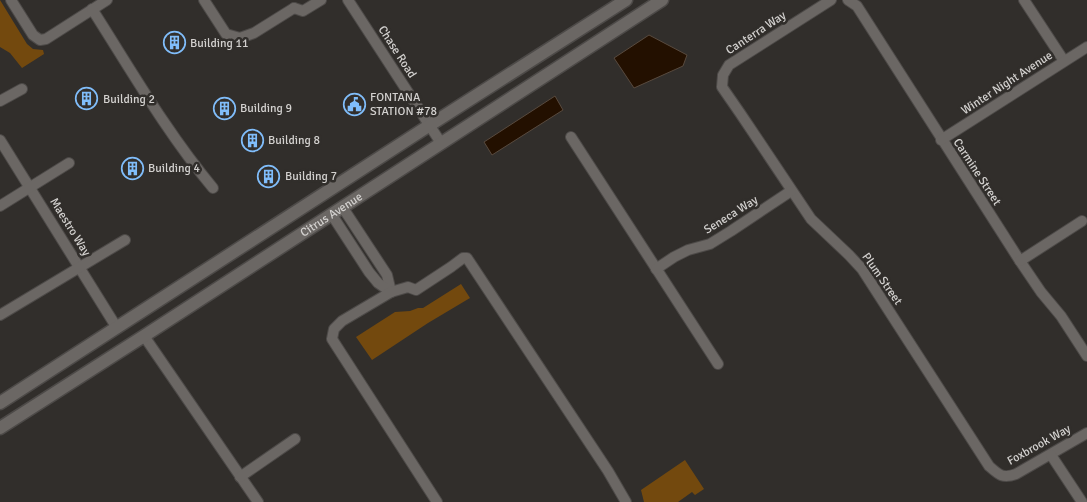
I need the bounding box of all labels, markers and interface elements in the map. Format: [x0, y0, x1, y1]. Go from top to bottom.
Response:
street label: Canterra Way [723, 8, 789, 58]
street label: Chase Road [375, 23, 419, 81]
building icon: Building 11 [162, 31, 186, 55]
place label: Building 11 [190, 36, 249, 51]
street label: Winter Night Avenue [959, 48, 1055, 118]
building icon: Building 2 [75, 87, 99, 111]
place label: FONTANA STATION #78 [370, 90, 437, 119]
place label: Building 2 [103, 92, 155, 107]
public building icon: FONTANA STATION #78 [342, 92, 366, 116]
building icon: Building 9 [212, 96, 236, 120]
place label: Building 9 [240, 101, 292, 116]
building icon: Building 8 [240, 128, 264, 152]
place label: Building 8 [268, 133, 320, 148]
street label: Carmine Street [950, 136, 1004, 208]
building icon: Building 4 [120, 156, 144, 180]
place label: Building 4 [148, 161, 201, 176]
building icon: Building 7 [257, 164, 281, 188]
place label: Building 7 [285, 169, 337, 184]
street label: Citrus Avenue [297, 189, 365, 240]
street label: Seneca Way [701, 192, 761, 238]
street label: Maestro Way [46, 195, 94, 259]
street label: Plum Street [859, 250, 905, 308]
street label: Foxbrook Way [1005, 421, 1074, 469]

